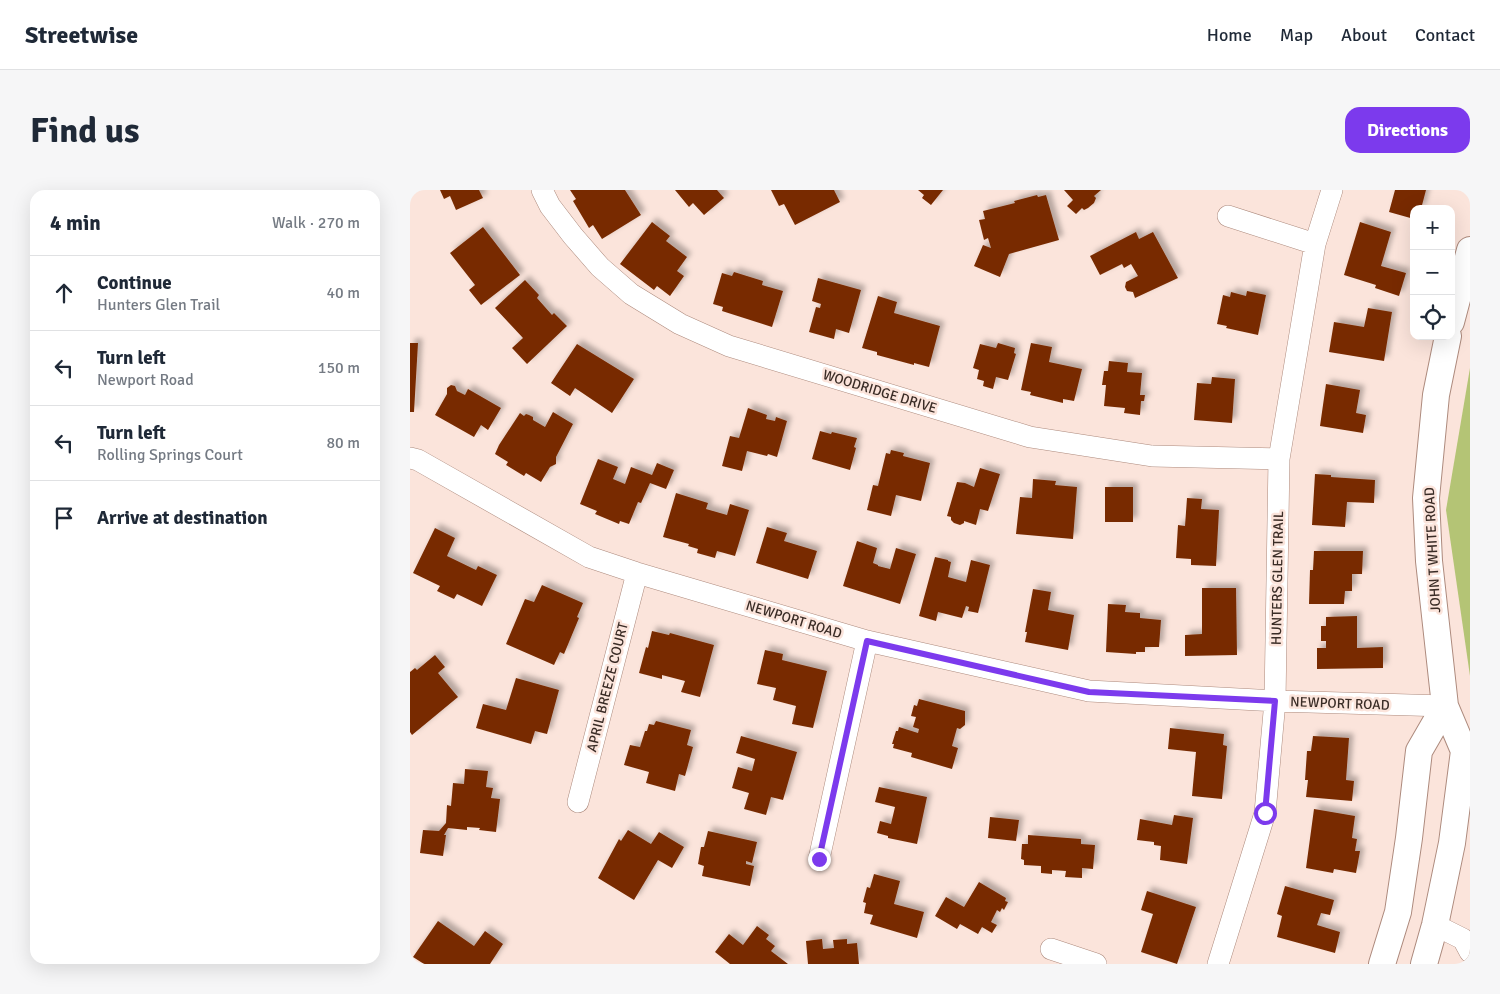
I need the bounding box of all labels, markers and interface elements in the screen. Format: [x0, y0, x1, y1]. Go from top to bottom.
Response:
text: Streetwise [25, 20, 138, 50]
text: Home [1207, 24, 1252, 46]
text: Map [1280, 24, 1313, 46]
text: About [1341, 24, 1387, 46]
text: Contact [1415, 24, 1475, 46]
button: Directions [1345, 107, 1470, 153]
text: Find us [30, 109, 140, 152]
map controls [1410, 205, 1455, 340]
button: + [1410, 205, 1455, 250]
text: 4 min [50, 210, 101, 236]
text: Walk · 270 m [272, 213, 360, 233]
button: − [1410, 250, 1455, 295]
text: Continue [97, 271, 172, 295]
icon: ahead [50, 279, 78, 307]
text: 40 m [326, 283, 360, 303]
text: Hunters Glen Trail [97, 295, 220, 315]
button: locate [1410, 295, 1455, 340]
text: Turn left [97, 346, 166, 370]
icon: left [50, 354, 78, 382]
text: 150 m [318, 358, 360, 378]
street label: WOODRIDGE DRIVE [821, 366, 939, 417]
text: Newport Road [97, 370, 194, 390]
text: Turn left [97, 421, 166, 445]
icon: left [50, 429, 78, 457]
text: 80 m [326, 433, 360, 453]
text: Rolling Springs Court [97, 445, 243, 465]
street label: JOHN T WHITE ROAD [1421, 487, 1444, 613]
icon: arrive [50, 504, 78, 532]
text: Arrive at destination [97, 506, 268, 530]
street label: HUNTERS GLEN TRAIL [1268, 511, 1287, 645]
street label: NEWPORT ROAD [744, 597, 844, 642]
street label: APRIL BREEZE COURT [583, 620, 632, 754]
street label: NEWPORT ROAD [1290, 693, 1390, 714]
route start [1254, 802, 1277, 825]
route end [808, 848, 831, 871]

